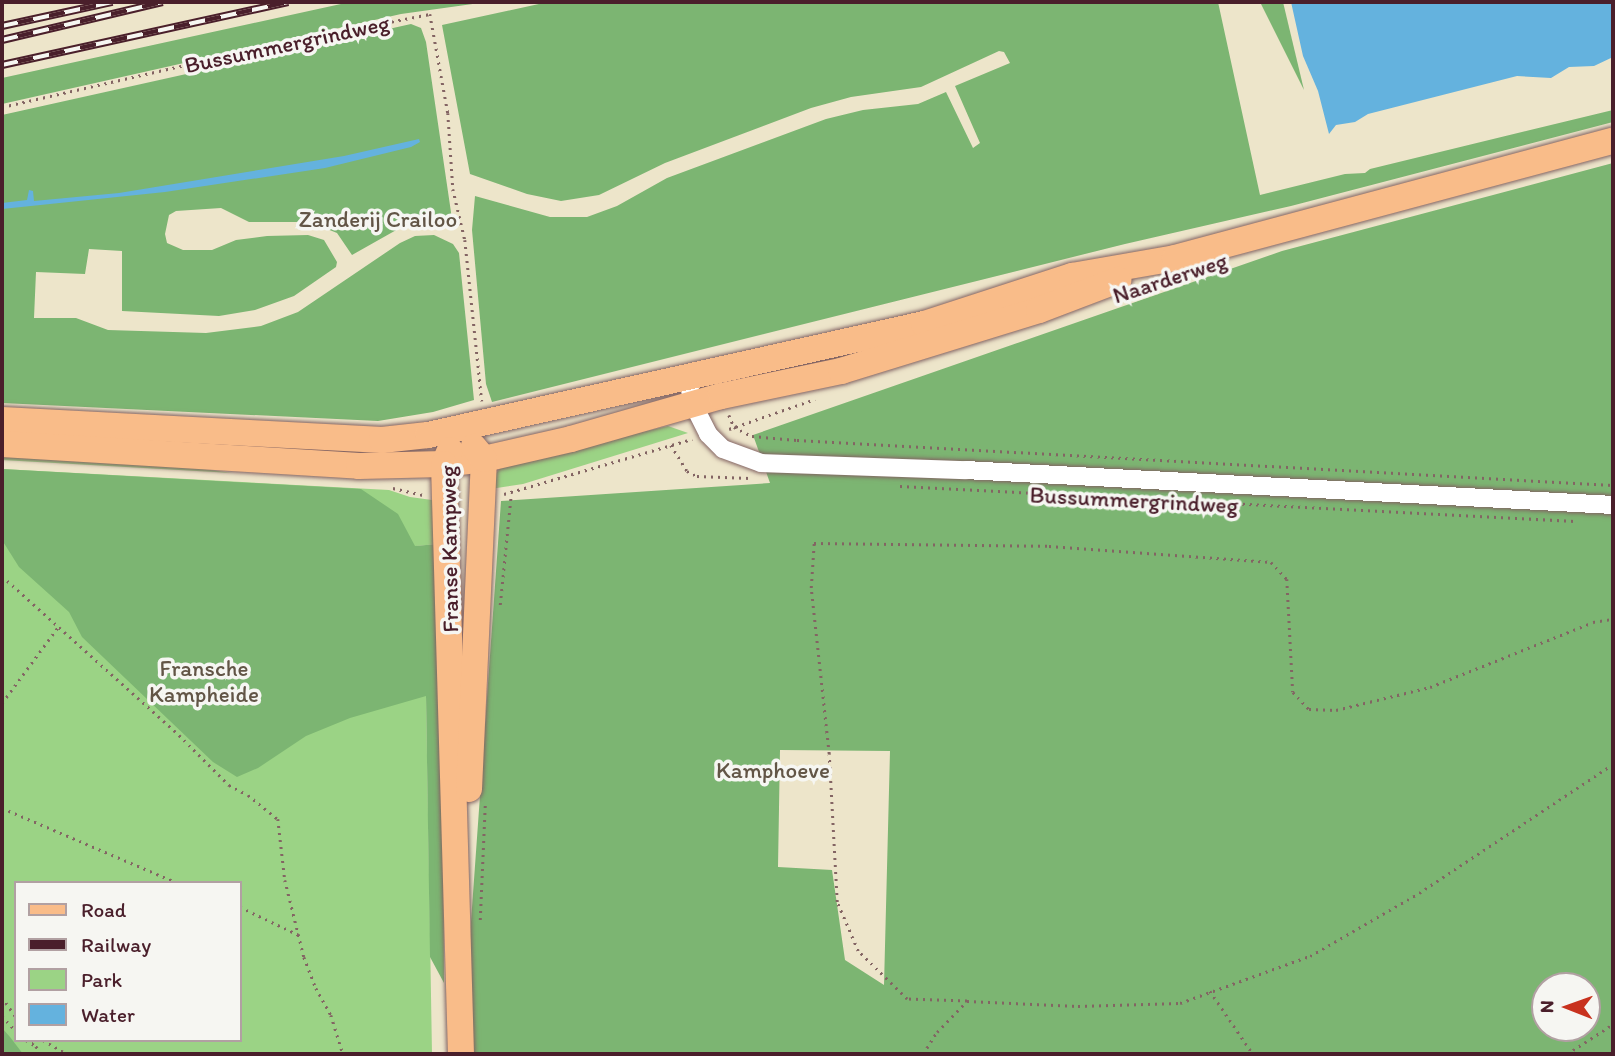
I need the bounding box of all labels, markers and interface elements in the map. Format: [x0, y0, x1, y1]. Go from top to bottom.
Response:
street label: Bussummergrindweg [182, 9, 392, 79]
park label: Zanderij Crailoo [299, 205, 457, 233]
street label: Naarderweg [1109, 247, 1231, 309]
street label: Franse Kampweg [434, 465, 464, 633]
street label: Bussummergrindweg [1029, 481, 1239, 519]
park label: Fransche Kampheide [149, 654, 259, 708]
park label: Kamphoeve [716, 756, 830, 784]
legend [14, 881, 242, 1042]
text: Road [81, 897, 126, 922]
text: Railway [81, 932, 151, 957]
text: Park [81, 967, 122, 992]
north arrow [1531, 972, 1601, 1042]
text: N [1535, 1000, 1558, 1013]
text: Water [81, 1002, 135, 1027]

